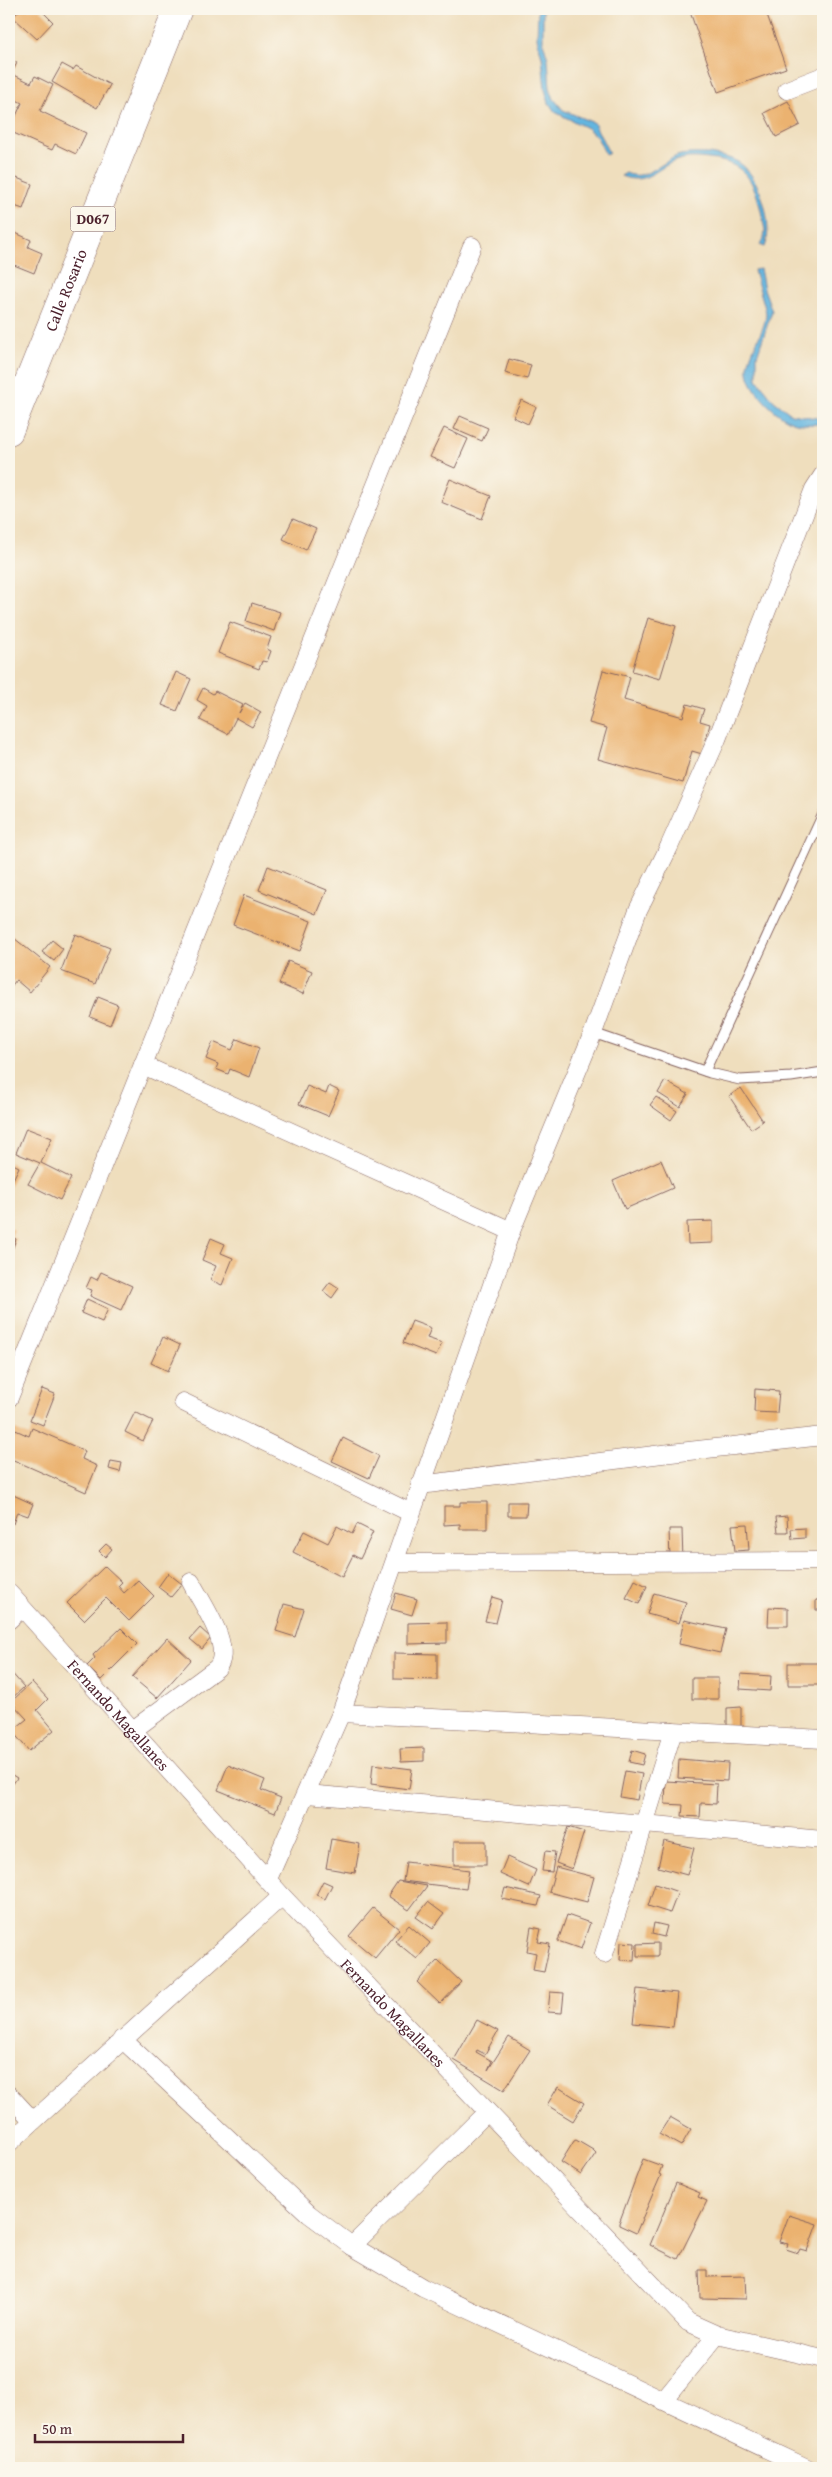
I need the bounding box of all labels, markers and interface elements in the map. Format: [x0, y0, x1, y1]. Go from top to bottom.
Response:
road number: D067 [70, 206, 116, 232]
street label: Calle Rosario [38, 245, 93, 335]
street label: Fernando Magallanes [62, 1654, 175, 1776]
street label: Fernando Magallanes [335, 1953, 451, 2073]
scale bar [35, 2412, 182, 2444]
text: 50 m [42, 2418, 73, 2439]

